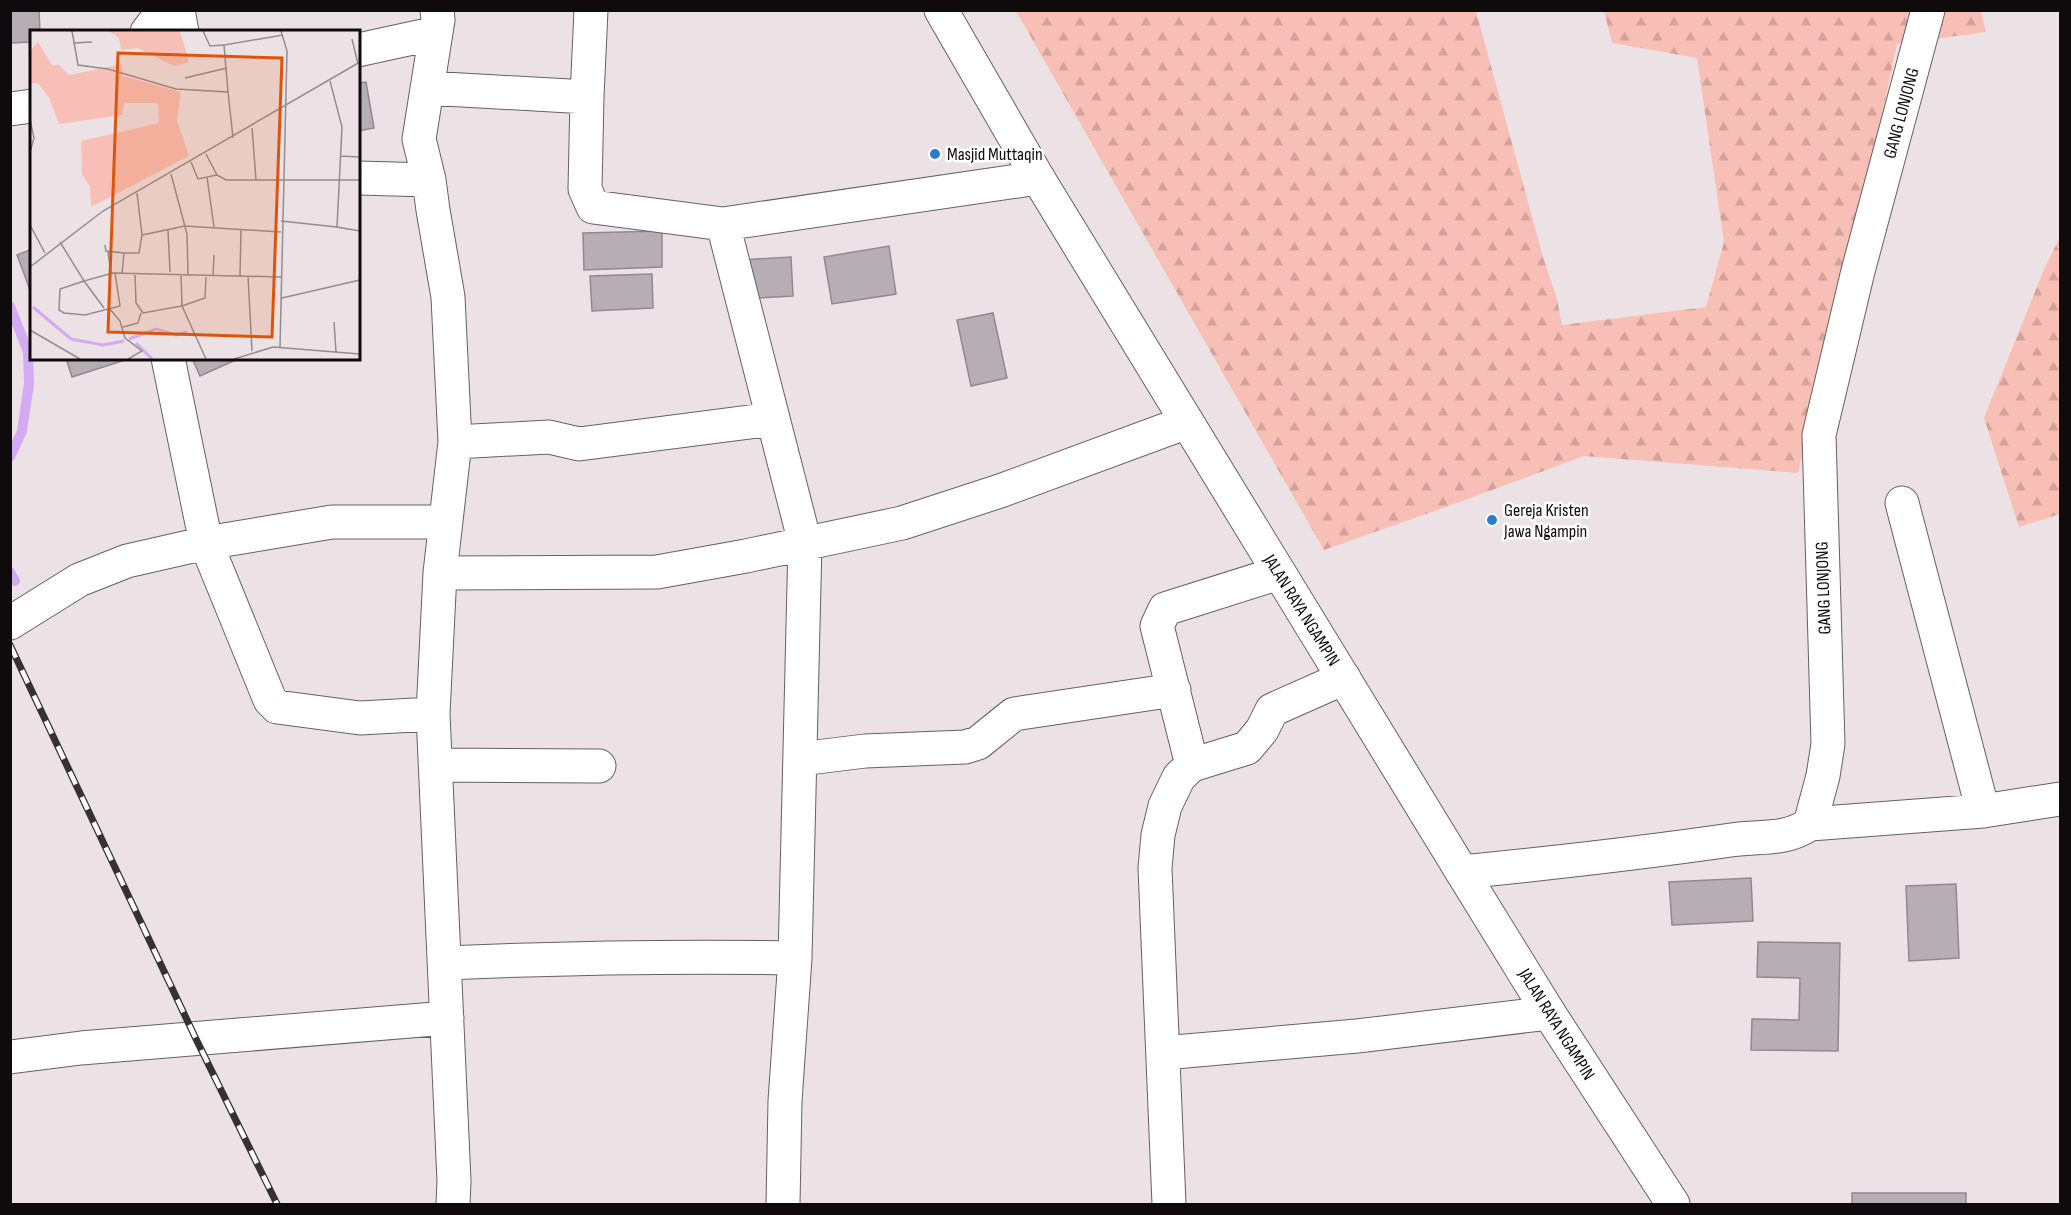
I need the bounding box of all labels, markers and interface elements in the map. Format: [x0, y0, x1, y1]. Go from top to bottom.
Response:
inset map [30, 30, 360, 360]
street label: GANG LONJONG [1879, 66, 1924, 161]
place label: Masjid Muttaqin [947, 144, 1043, 165]
marker: Masjid Muttaqin [928, 147, 942, 161]
place label: Gereja Kristen Jawa Ngampin [1503, 500, 1589, 542]
marker: Gereja Kristen Jawa Ngampin [1485, 513, 1499, 527]
street label: GANG LONJONG [1811, 541, 1836, 635]
street label: JALAN RAYA NGAMPIN [1258, 550, 1344, 670]
street label: JALAN RAYA NGAMPIN [1513, 964, 1599, 1084]

